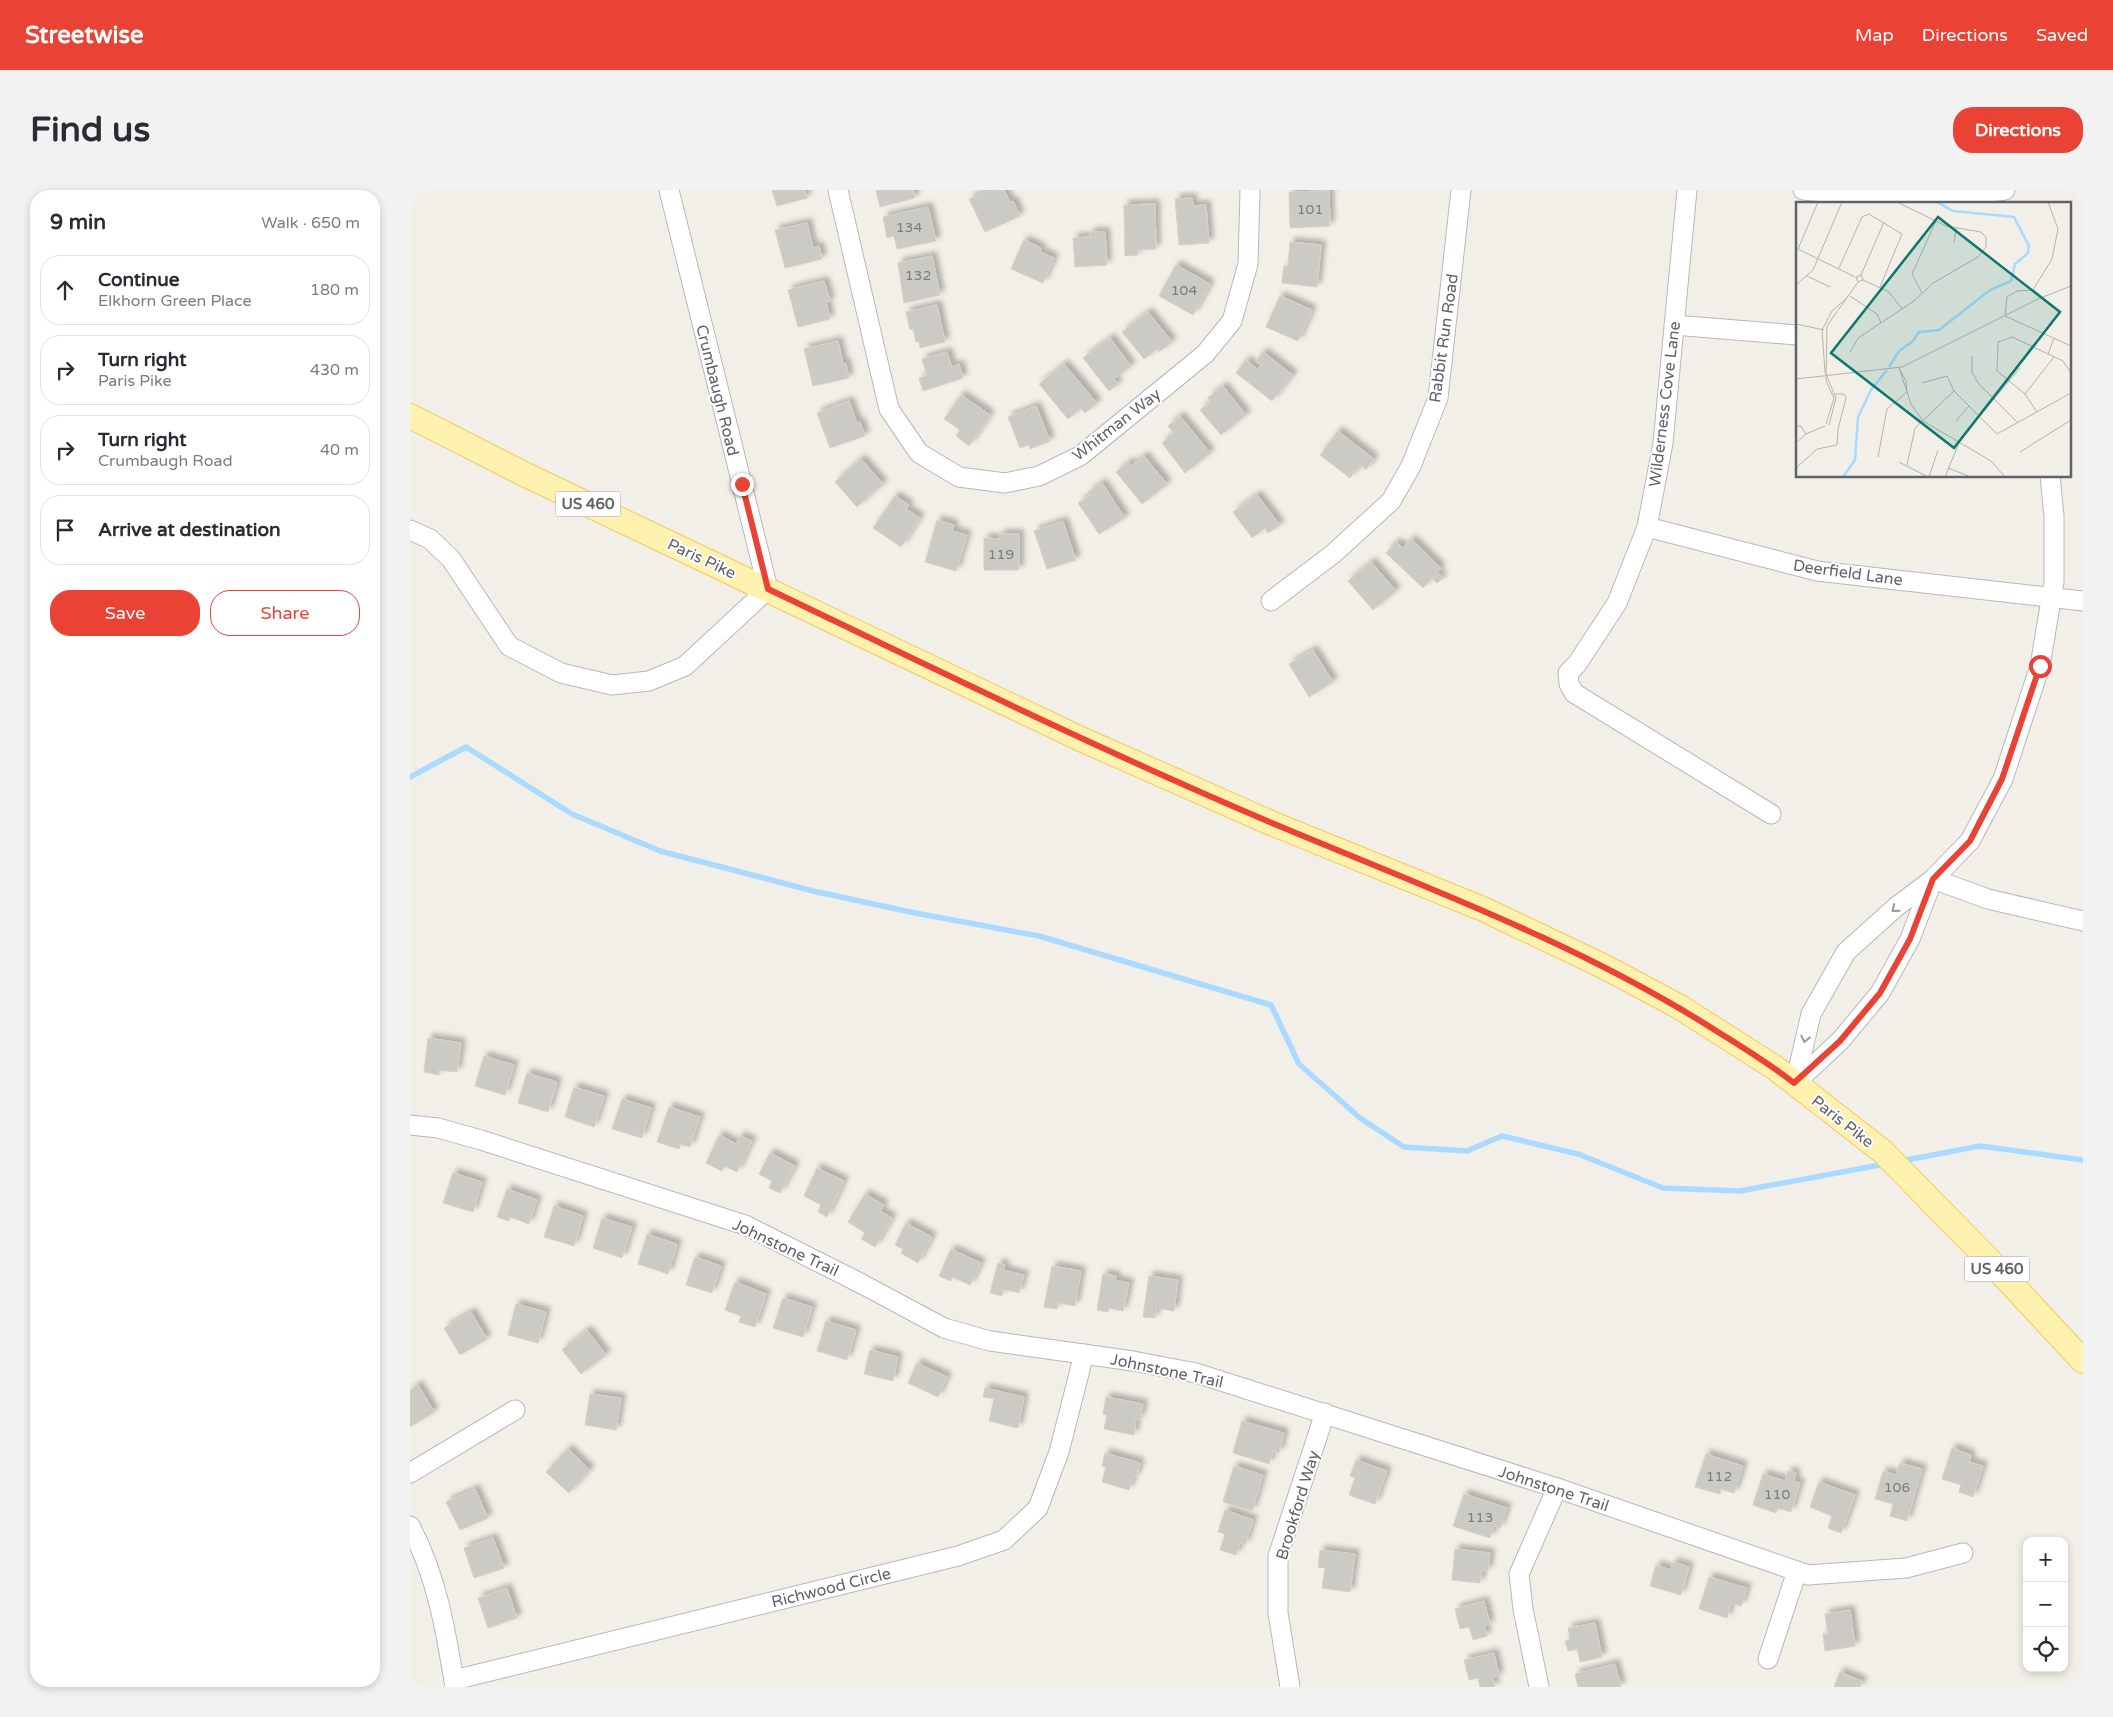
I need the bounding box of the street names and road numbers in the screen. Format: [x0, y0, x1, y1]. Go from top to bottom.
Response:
street label: Rabbit Run Road [1425, 272, 1463, 404]
street label: Wilderness Cove Lane [1645, 320, 1685, 488]
street label: Crumbaugh Road [691, 323, 743, 458]
street label: Whitman Way [1068, 384, 1165, 465]
road number: US 460 [556, 492, 620, 516]
street label: Paris Pike [664, 534, 739, 584]
street label: Deerfield Lane [1792, 555, 1904, 591]
street label: Paris Pike [1807, 1091, 1878, 1152]
street label: Johnstone Trail [729, 1215, 842, 1281]
road number: US 460 [1964, 1256, 2030, 1282]
street label: Johnstone Trail [1109, 1349, 1225, 1393]
street label: Brookford Way [1272, 1448, 1324, 1563]
street label: Johnstone Trail [1496, 1462, 1611, 1516]
street label: Richwood Circle [769, 1563, 893, 1612]

